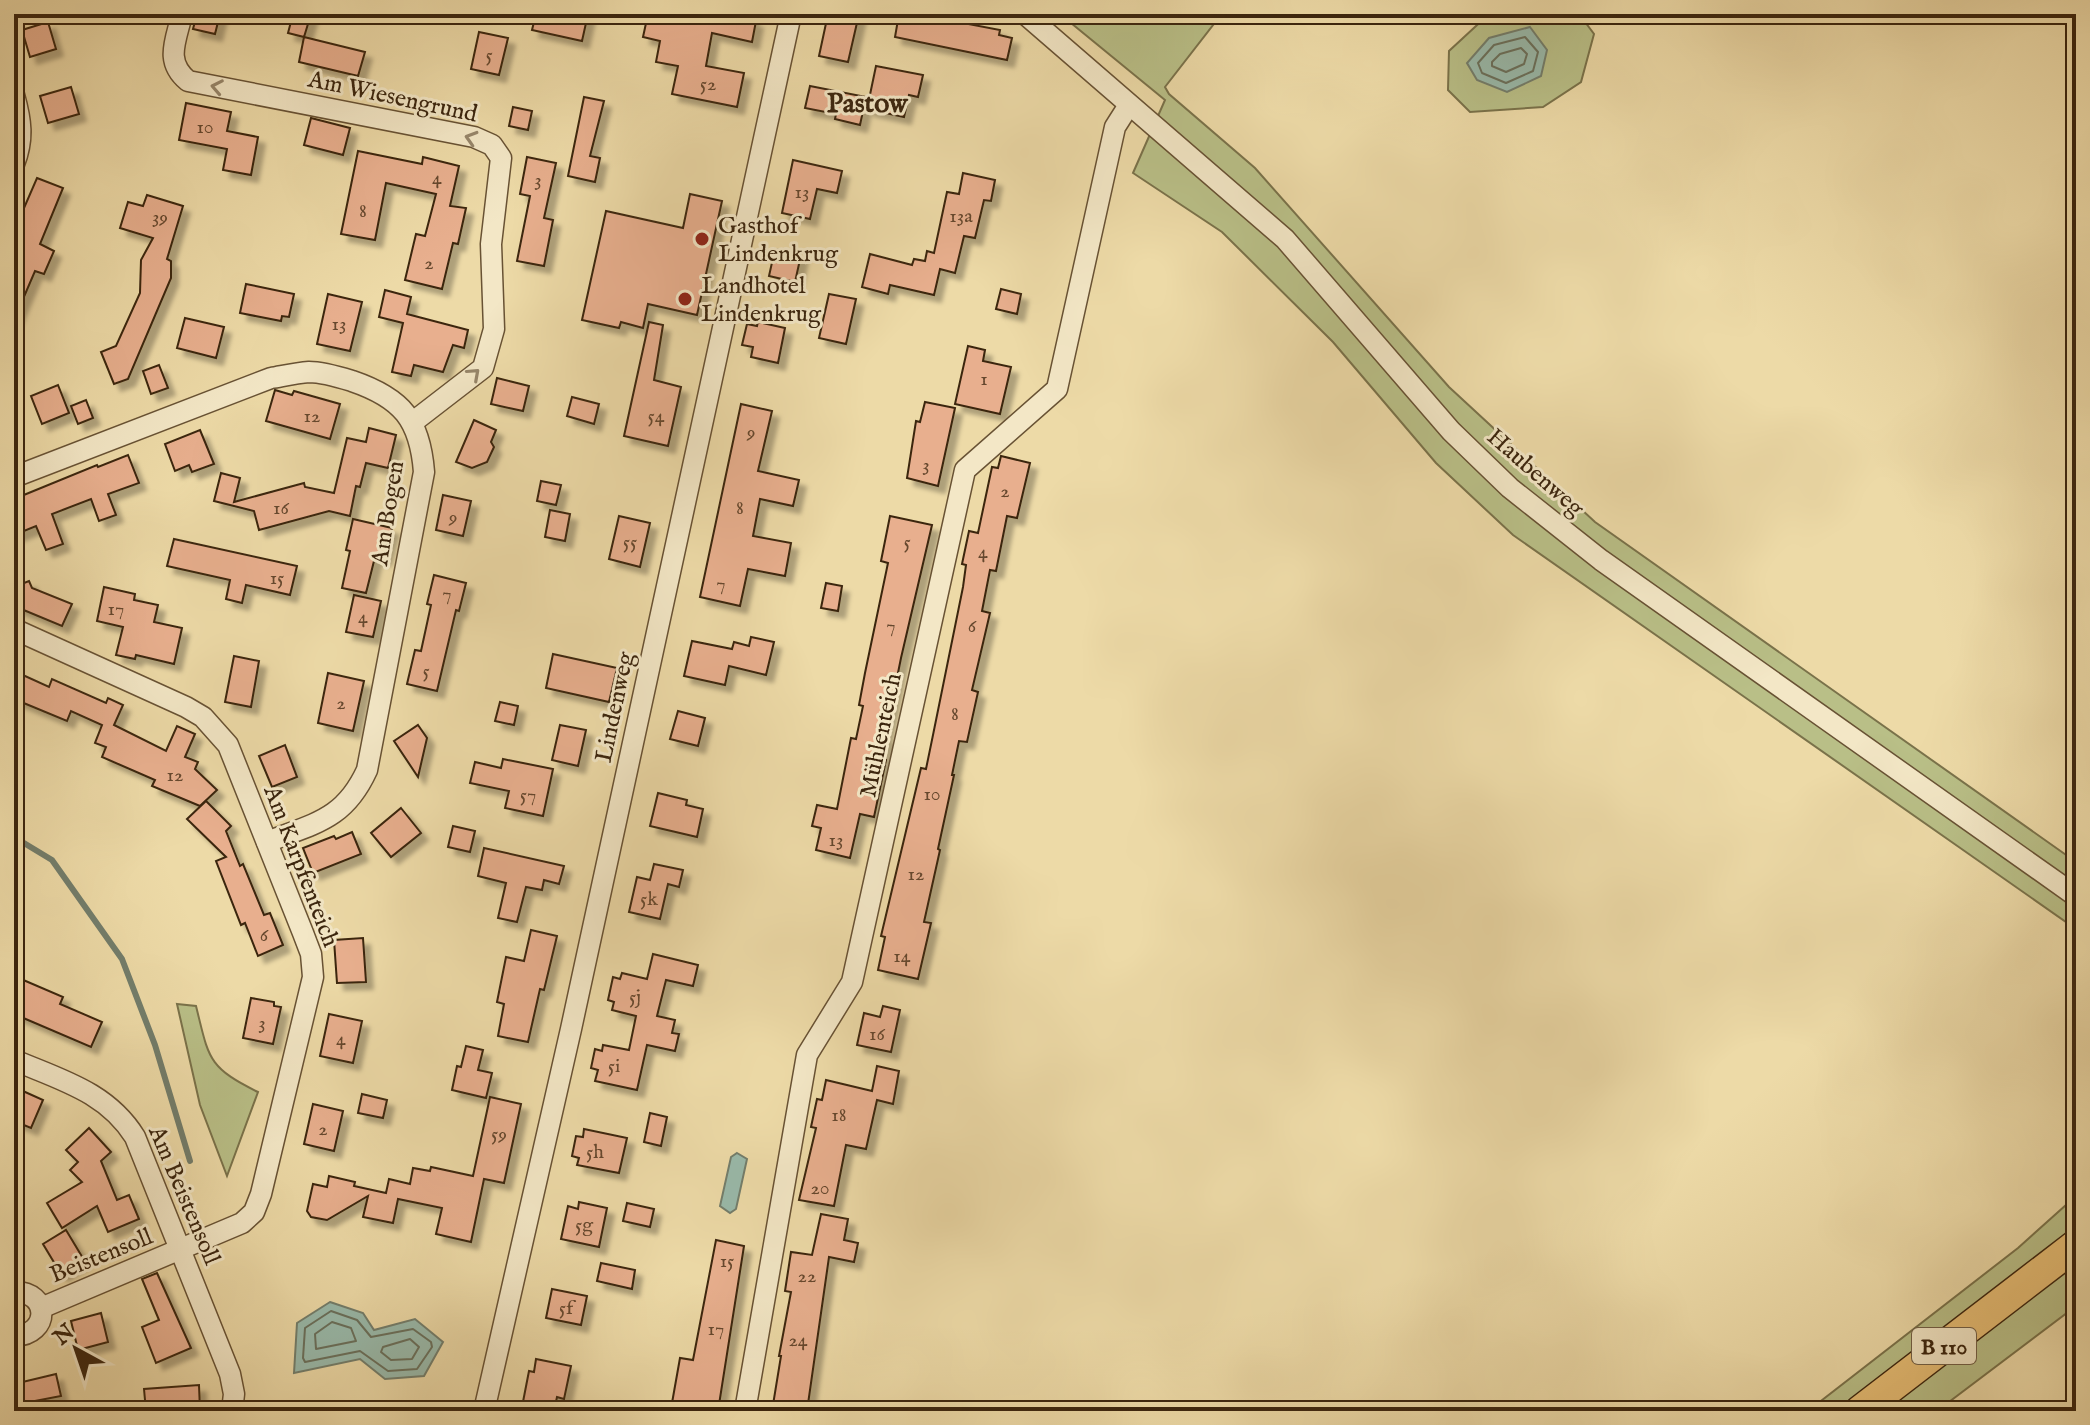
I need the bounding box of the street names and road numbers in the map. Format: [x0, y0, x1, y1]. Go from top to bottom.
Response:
street label: Am Wiesengrund [304, 64, 480, 131]
street label: Haubenweg [1480, 422, 1591, 525]
street label: Am Bogen [365, 458, 412, 569]
street label: Lindenweg [589, 648, 643, 765]
street label: Mühlenteich [853, 670, 910, 800]
street label: Am Karpfenteich [255, 780, 346, 952]
street label: Am Beistensoll [140, 1120, 227, 1270]
street label: Beistensoll [46, 1222, 158, 1291]
road number: B 110 [1912, 1328, 1976, 1364]

